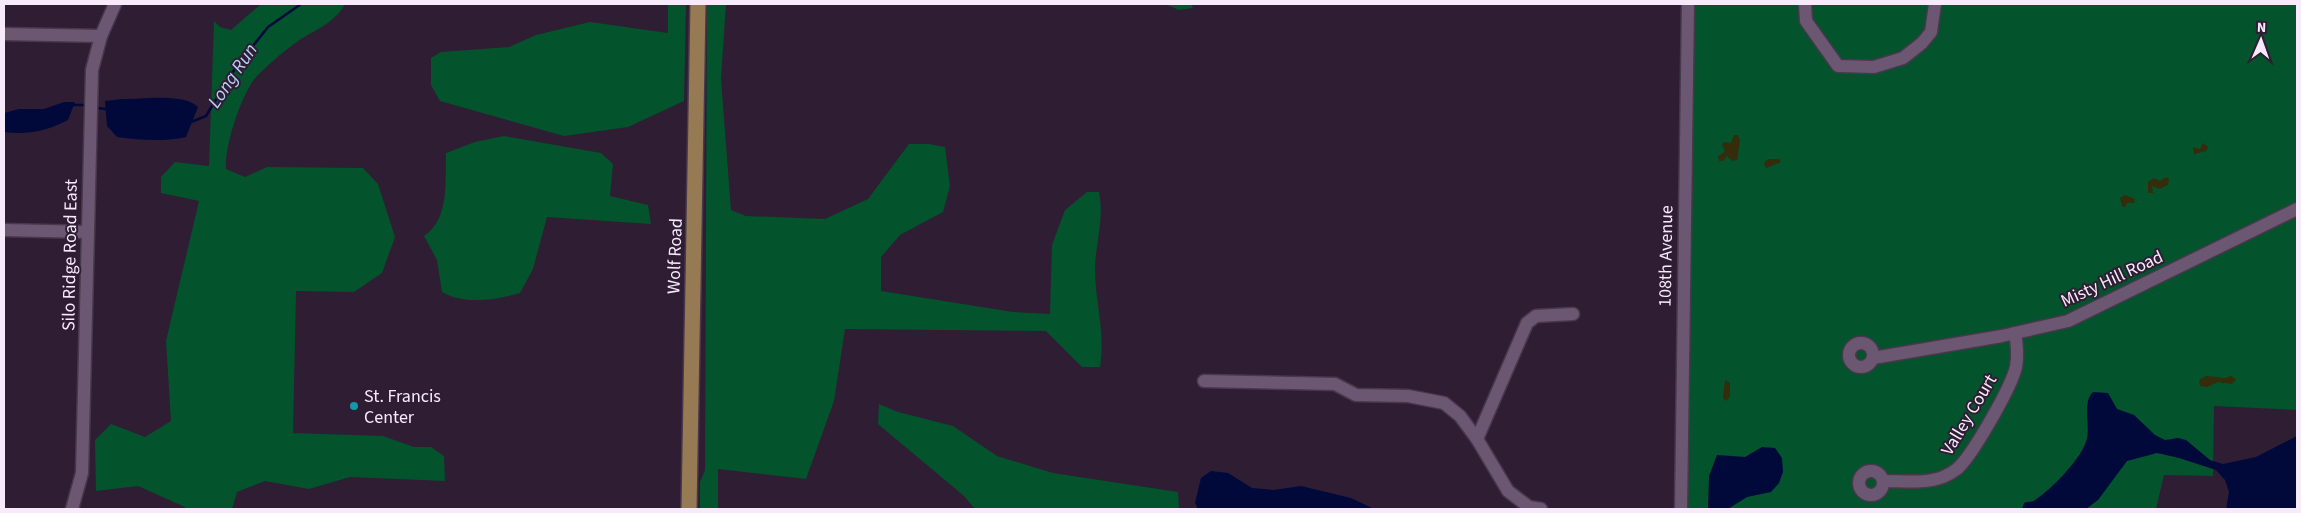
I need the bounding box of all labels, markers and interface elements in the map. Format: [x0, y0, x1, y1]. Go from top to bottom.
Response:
north arrow [2236, 15, 2286, 65]
text: N [2256, 18, 2266, 38]
water label: Long Run [202, 38, 264, 114]
street label: Silo Ridge Road East [56, 179, 84, 331]
street label: 108th Avenue [1653, 205, 1679, 307]
street label: Wolf Road [661, 218, 689, 294]
street label: Misty Hill Road [2057, 244, 2167, 314]
street label: Valley Court [1935, 370, 2003, 460]
place label: St. Francis Center [364, 384, 441, 430]
marker: St. Francis Center [348, 400, 360, 412]

